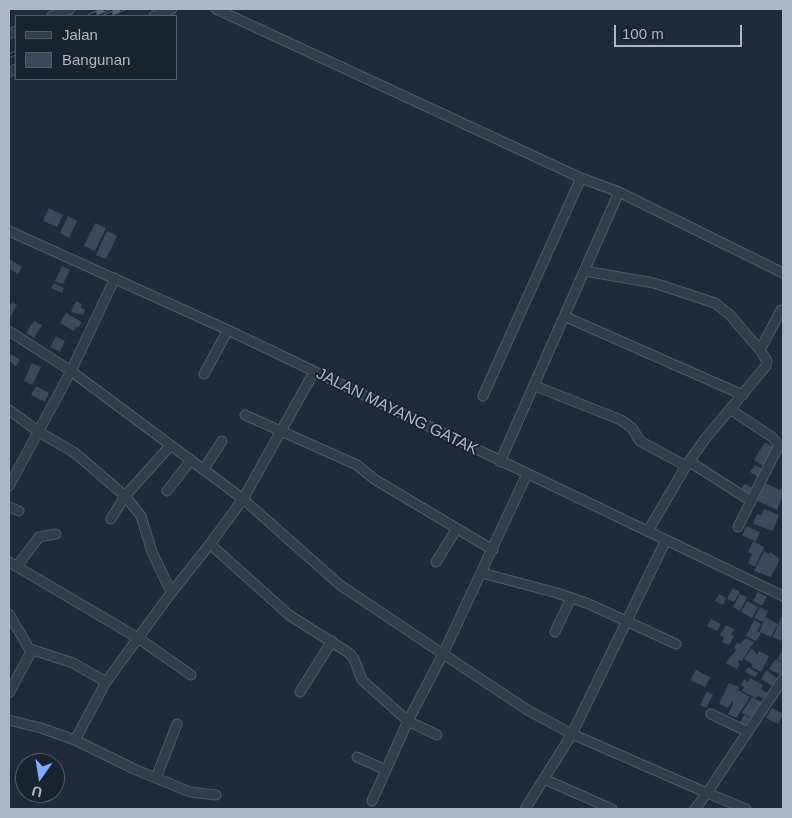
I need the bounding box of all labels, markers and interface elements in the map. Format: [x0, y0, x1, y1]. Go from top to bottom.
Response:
legend [15, 15, 178, 80]
scale bar [617, 15, 744, 47]
text: 100 m [622, 25, 664, 42]
text: Jalan [62, 26, 98, 43]
text: Bangunan [62, 51, 130, 68]
street label: JALAN MAYANG GATAK [313, 364, 481, 460]
north arrow [15, 753, 65, 803]
text: U [30, 783, 44, 801]

